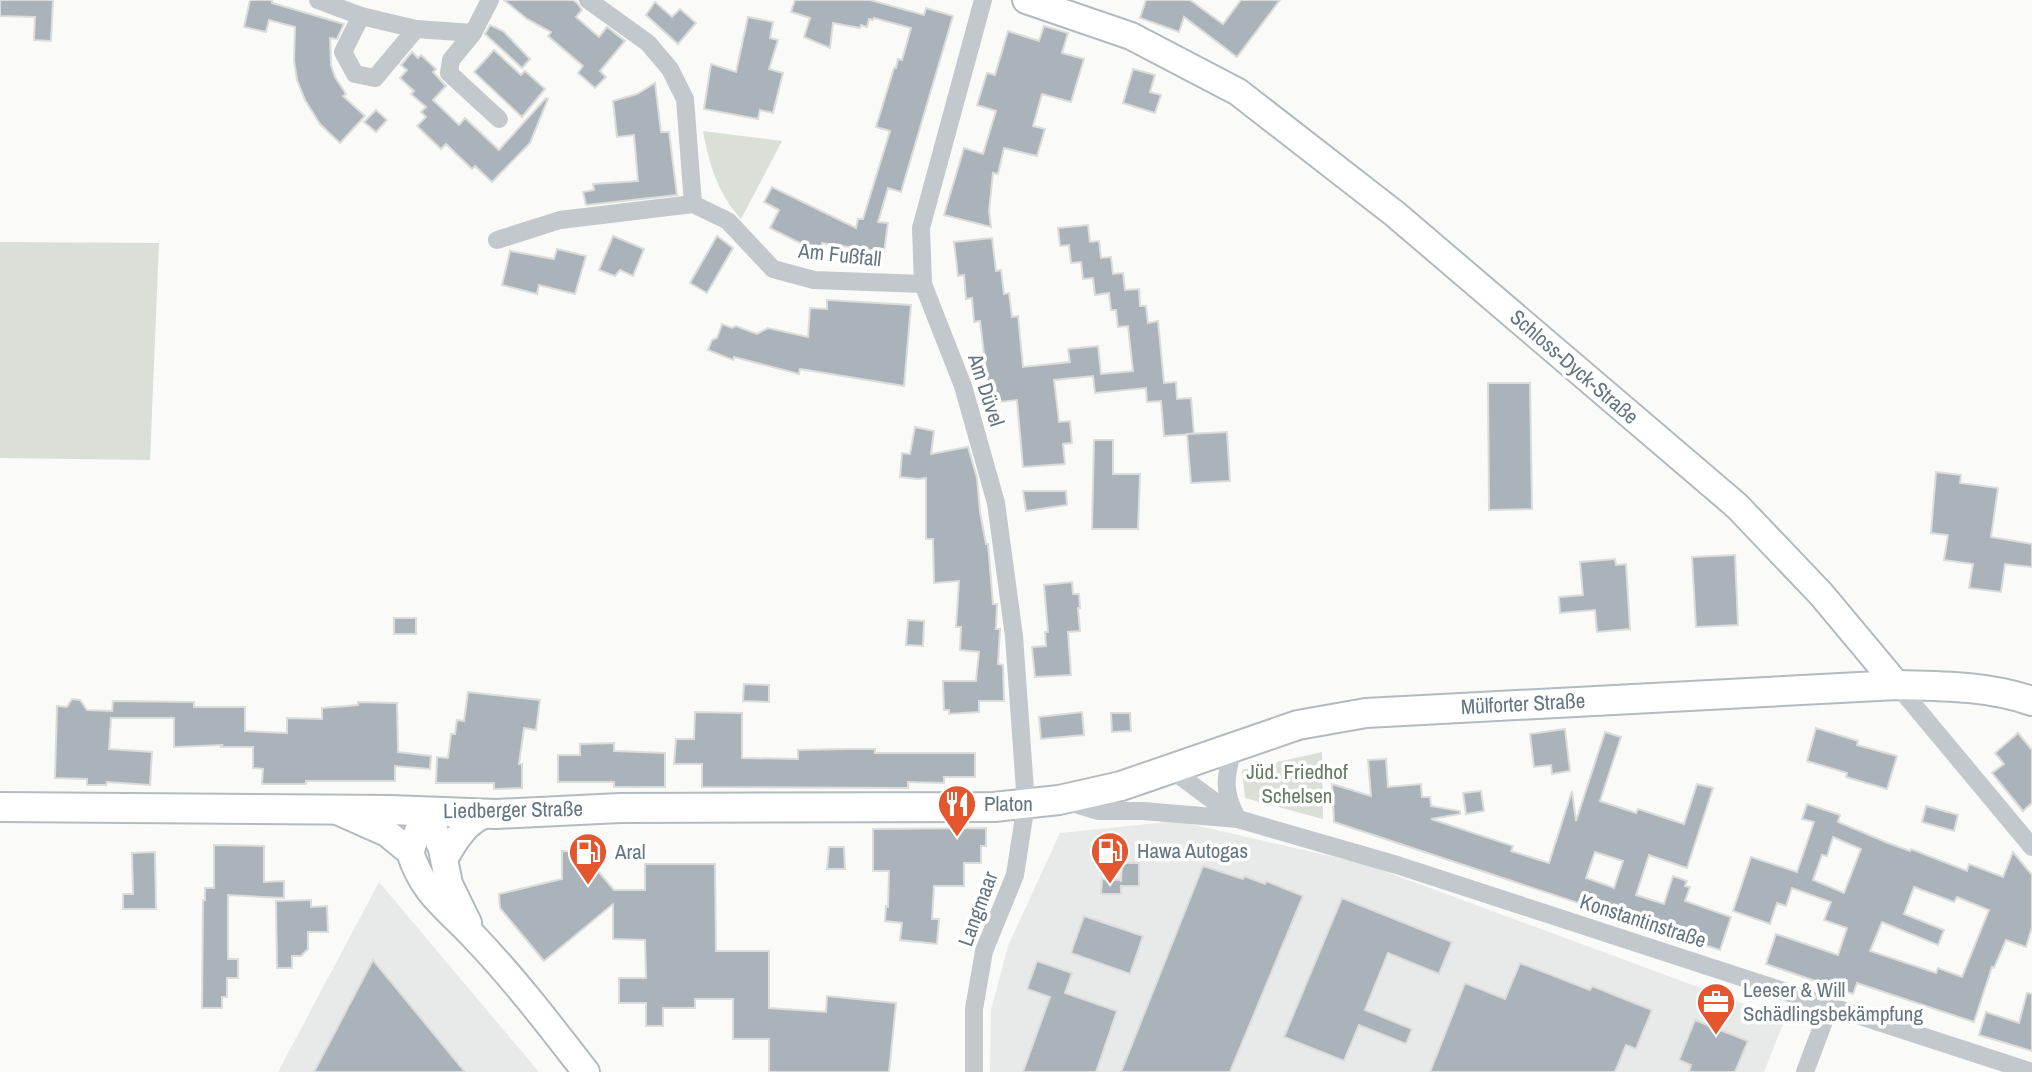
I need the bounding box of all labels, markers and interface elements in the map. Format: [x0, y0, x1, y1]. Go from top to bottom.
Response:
street label: Am Fußfall [796, 236, 883, 273]
street label: Schloss-Dyck-Straße [1504, 303, 1645, 431]
street label: Am Düvel [961, 349, 1012, 430]
street label: Mülforter Straße [1460, 686, 1586, 721]
park label: Jüd. Friedhof Schelsen [1246, 757, 1348, 810]
restaurant icon: Platon [936, 783, 978, 838]
place label: Platon [984, 789, 1033, 818]
street label: Liedberger Straße [443, 794, 583, 825]
fuel station icon: Hawa Autogas [1089, 830, 1131, 885]
fuel station icon: Aral [567, 831, 609, 886]
place label: Hawa Autogas [1137, 836, 1248, 865]
place label: Aral [614, 837, 646, 866]
street label: Langmaar [951, 867, 1005, 950]
street label: Konstantinstraße [1576, 886, 1710, 955]
place label: Leeser & Will Schädlingsbekämpfung [1743, 975, 1923, 1028]
office icon: Leeser & Will Schädlingsbekämpfung [1695, 981, 1737, 1036]

